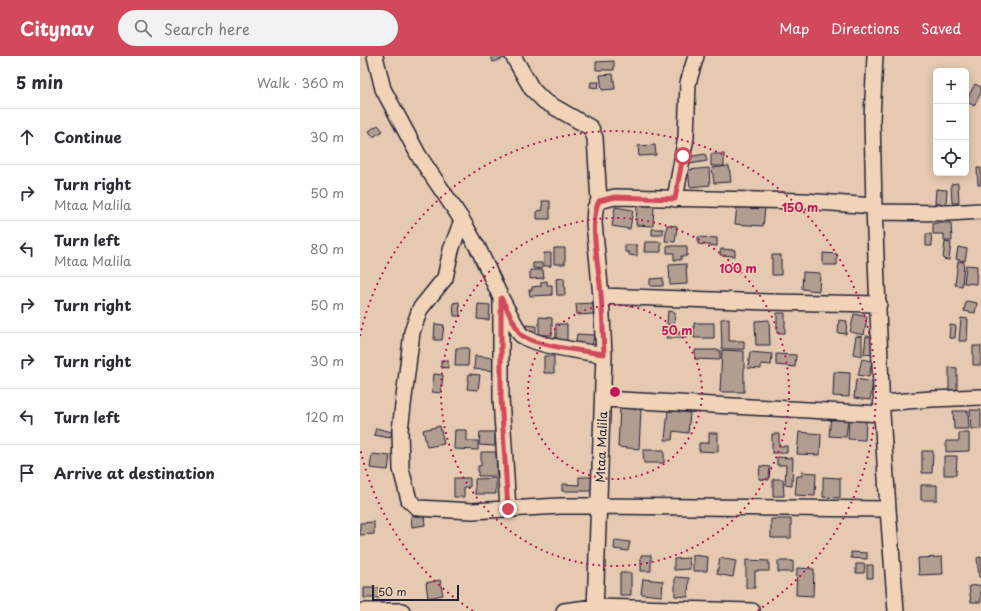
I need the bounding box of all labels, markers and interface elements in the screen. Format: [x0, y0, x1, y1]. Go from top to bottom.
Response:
search box [118, 10, 398, 46]
text: Citynav [20, 14, 94, 42]
icon: search [132, 17, 154, 39]
text: Search here [164, 17, 250, 40]
text: Map [779, 18, 809, 39]
text: Directions [831, 18, 899, 39]
text: Saved [921, 18, 961, 39]
map controls [933, 68, 969, 176]
button: + [933, 68, 969, 104]
text: 5 min [16, 69, 63, 95]
text: Walk · 360 m [257, 73, 344, 92]
button: − [933, 104, 969, 140]
text: Continue [54, 125, 122, 148]
icon: ahead [16, 126, 38, 148]
text: 30 m [310, 127, 344, 146]
button: locate [933, 140, 969, 176]
route start [674, 147, 692, 165]
text: Turn right [54, 172, 131, 195]
icon: right [16, 182, 38, 204]
text: 50 m [310, 183, 344, 202]
text: Mtaa Malila [54, 195, 131, 214]
text: 150 m [782, 198, 818, 216]
text: Turn left [54, 228, 120, 251]
icon: left [16, 238, 38, 260]
text: 80 m [310, 239, 344, 258]
text: Mtaa Malila [54, 251, 131, 270]
text: 100 m [719, 259, 757, 277]
text: Turn right [54, 293, 131, 316]
icon: right [16, 294, 38, 316]
text: 50 m [310, 295, 344, 314]
text: 50 m [661, 321, 693, 339]
text: Turn right [54, 349, 131, 372]
icon: right [16, 350, 38, 372]
text: 30 m [310, 351, 344, 370]
centre of rings [608, 385, 622, 399]
text: Turn left [54, 405, 120, 428]
icon: left [16, 406, 38, 428]
text: 120 m [305, 407, 344, 426]
street label: Mtaa Malila [591, 411, 611, 483]
text: Arrive at destination [54, 461, 215, 484]
icon: arrive [16, 462, 38, 484]
route end [499, 500, 517, 518]
scale bar [372, 583, 459, 602]
text: 50 m [378, 583, 407, 600]

